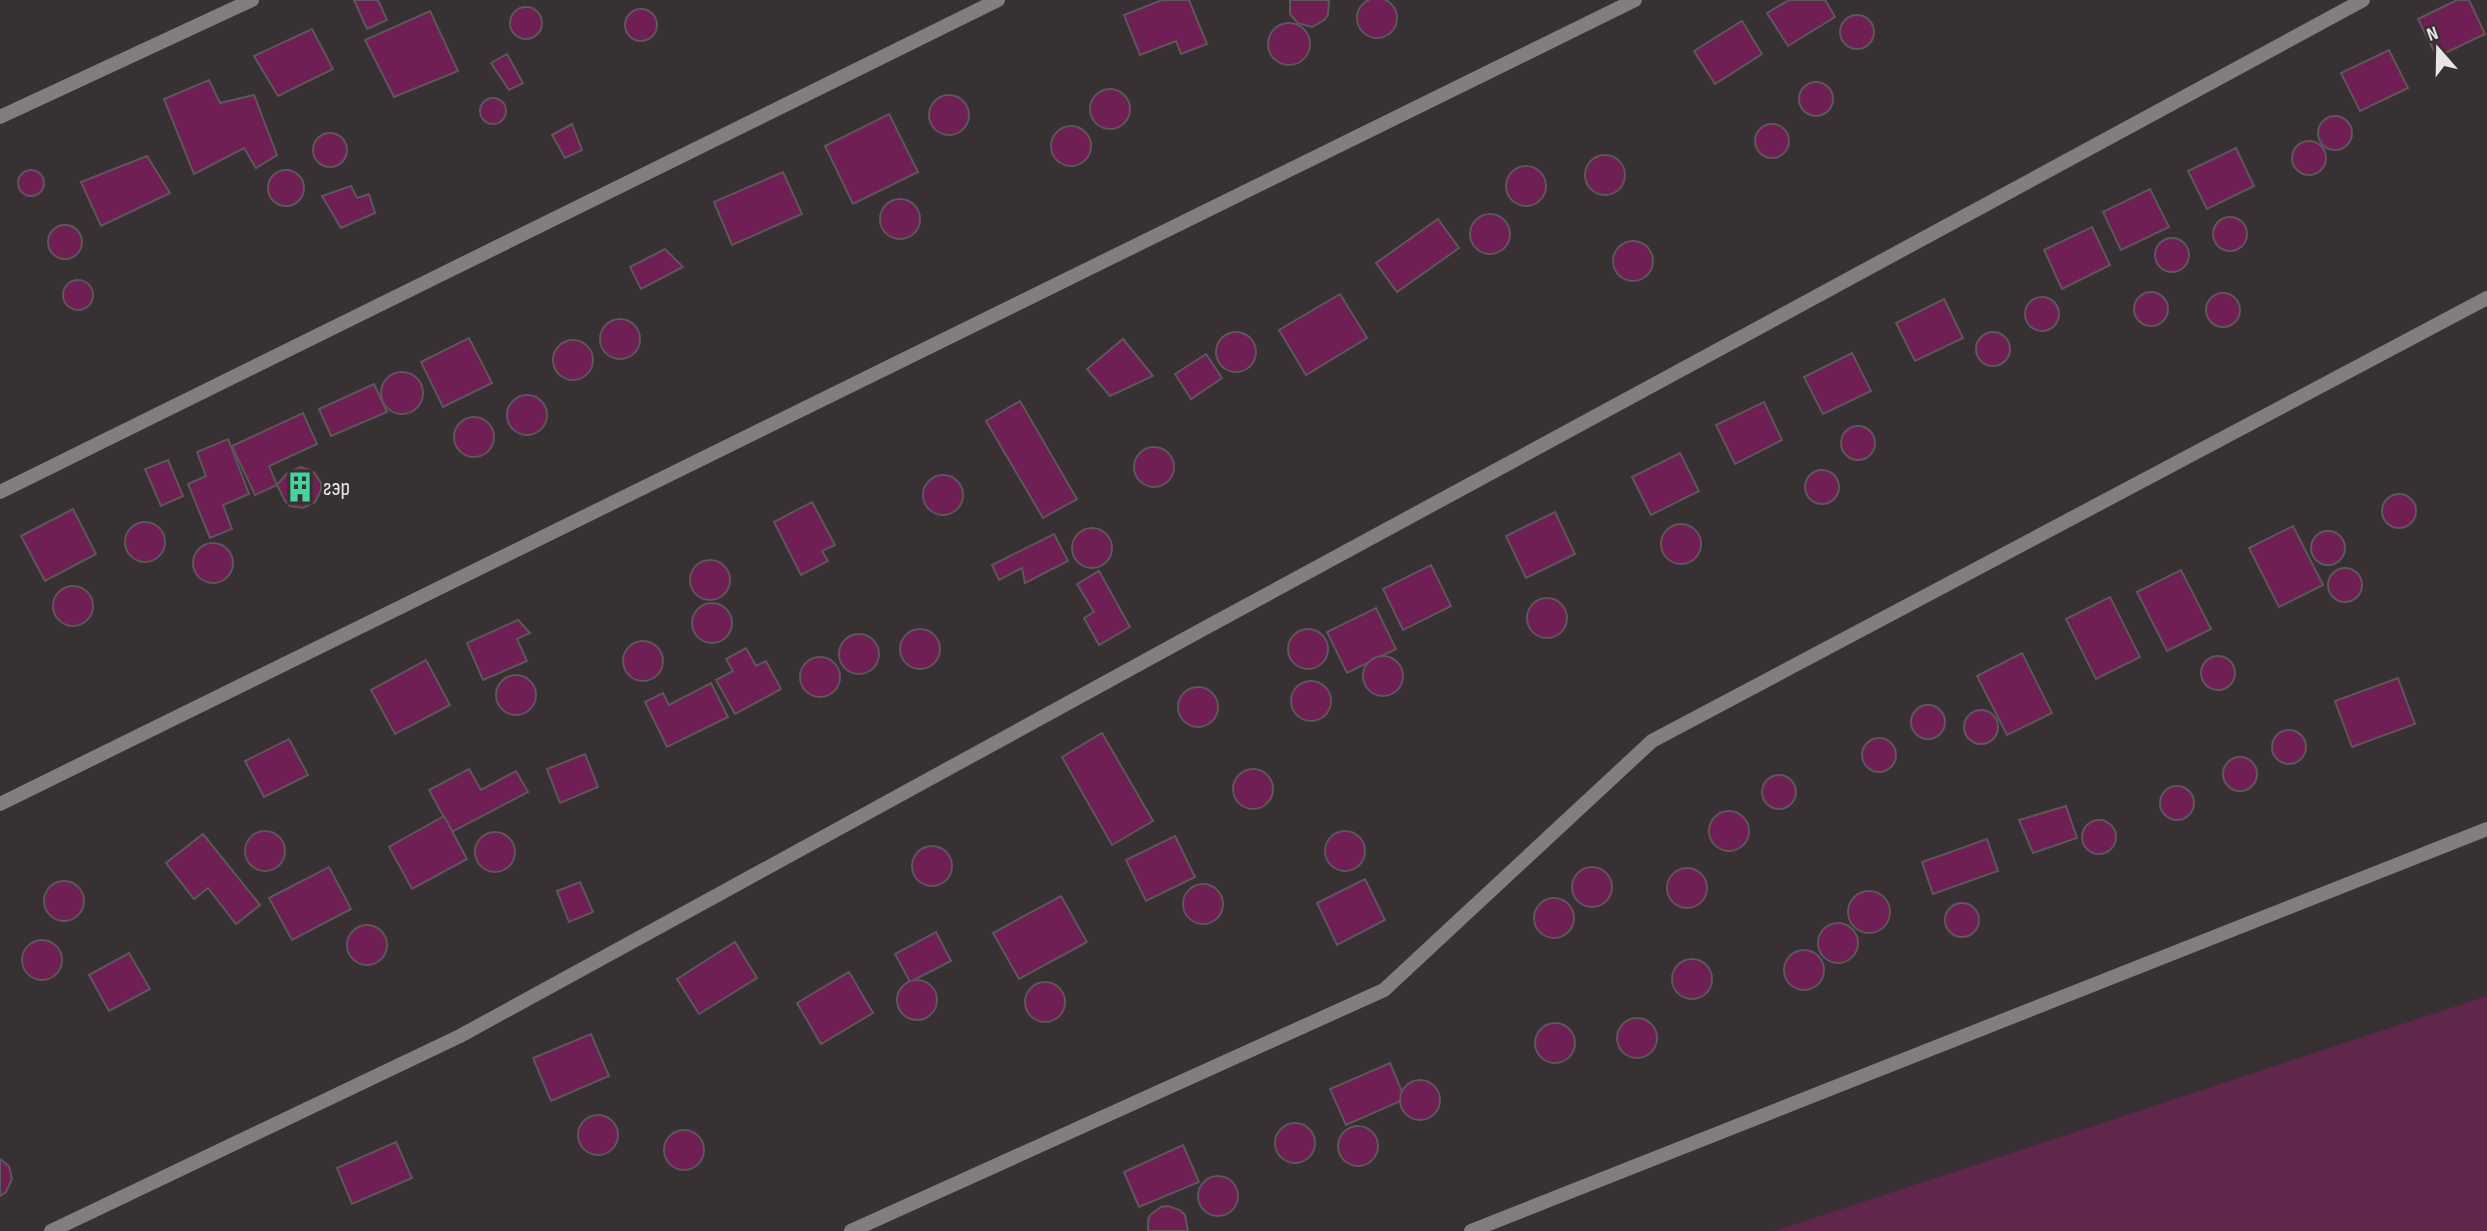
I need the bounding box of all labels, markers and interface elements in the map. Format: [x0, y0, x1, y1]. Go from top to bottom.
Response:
north arrow [2403, 14, 2473, 84]
text: N [2424, 22, 2441, 47]
building icon: гэр [283, 470, 317, 504]
place label: гэр [323, 474, 350, 502]

